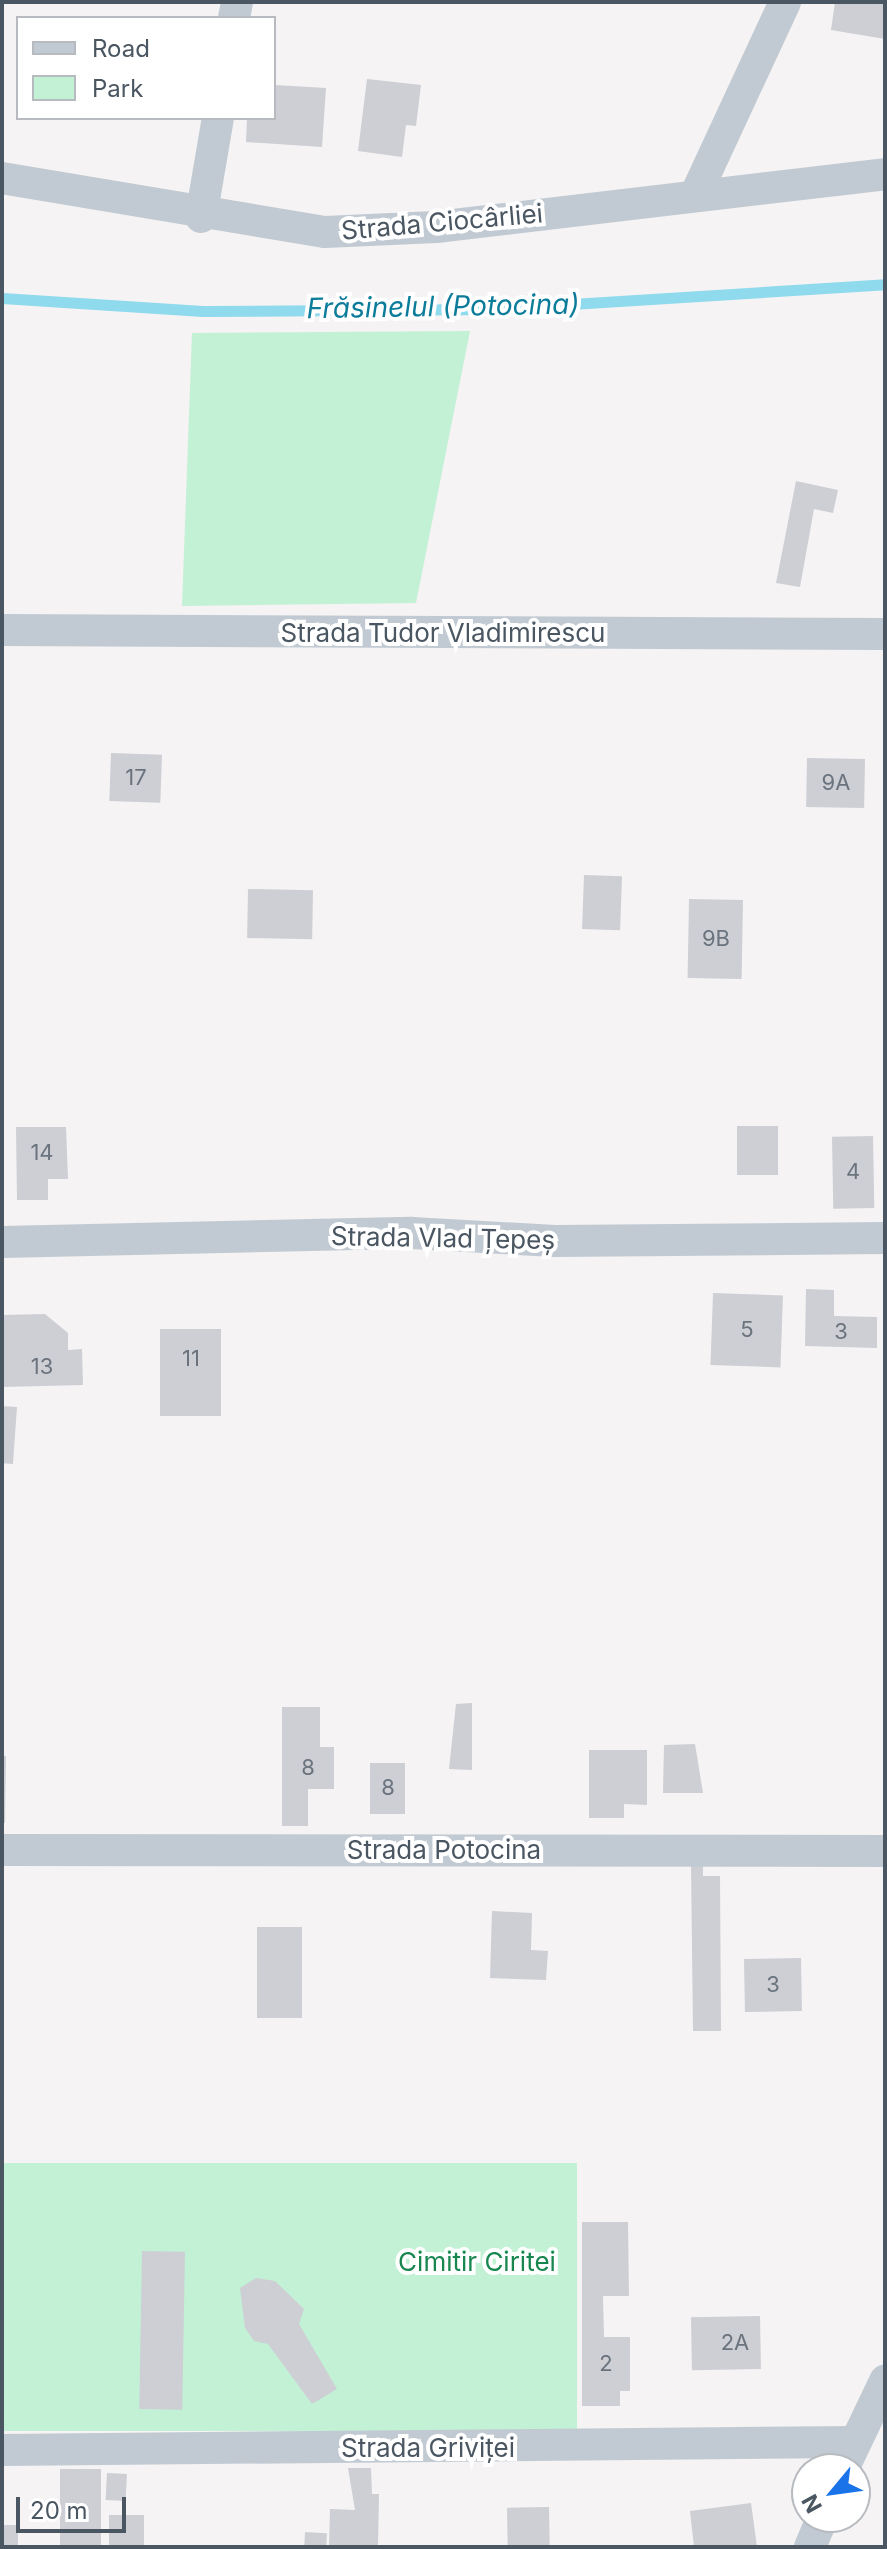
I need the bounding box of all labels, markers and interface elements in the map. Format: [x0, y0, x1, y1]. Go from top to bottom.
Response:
legend [16, 16, 276, 120]
text: Road [92, 34, 150, 63]
text: Park [92, 74, 143, 103]
street label: Strada Ciocârliei [340, 198, 544, 246]
water label: Frăsinelul (Potocina) [306, 287, 580, 325]
street label: Strada Tudor Vladimirescu [281, 617, 605, 649]
house number: 17 [125, 765, 147, 791]
house number: 9A [822, 770, 850, 796]
house number: 9B [702, 926, 730, 952]
house number: 14 [30, 1140, 54, 1166]
house number: 4 [846, 1159, 860, 1185]
street label: Strada Vlad Țepeș [331, 1220, 555, 1256]
house number: 5 [740, 1317, 754, 1343]
house number: 3 [834, 1319, 848, 1345]
house number: 11 [182, 1346, 200, 1372]
house number: 13 [31, 1354, 53, 1380]
house number: 8 [301, 1755, 315, 1781]
house number: 8 [381, 1775, 395, 1801]
street label: Strada Potocina [347, 1834, 541, 1866]
house number: 3 [766, 1972, 780, 1998]
park label: Cimitir Ciritei [398, 2246, 556, 2278]
house number: 2A [721, 2330, 749, 2356]
house number: 2 [599, 2351, 613, 2377]
street label: Strada Griviței [341, 2432, 515, 2464]
north arrow [791, 2453, 871, 2533]
scale bar [20, 2481, 130, 2531]
text: N [796, 2490, 827, 2517]
text: 20 m [30, 2496, 88, 2525]

